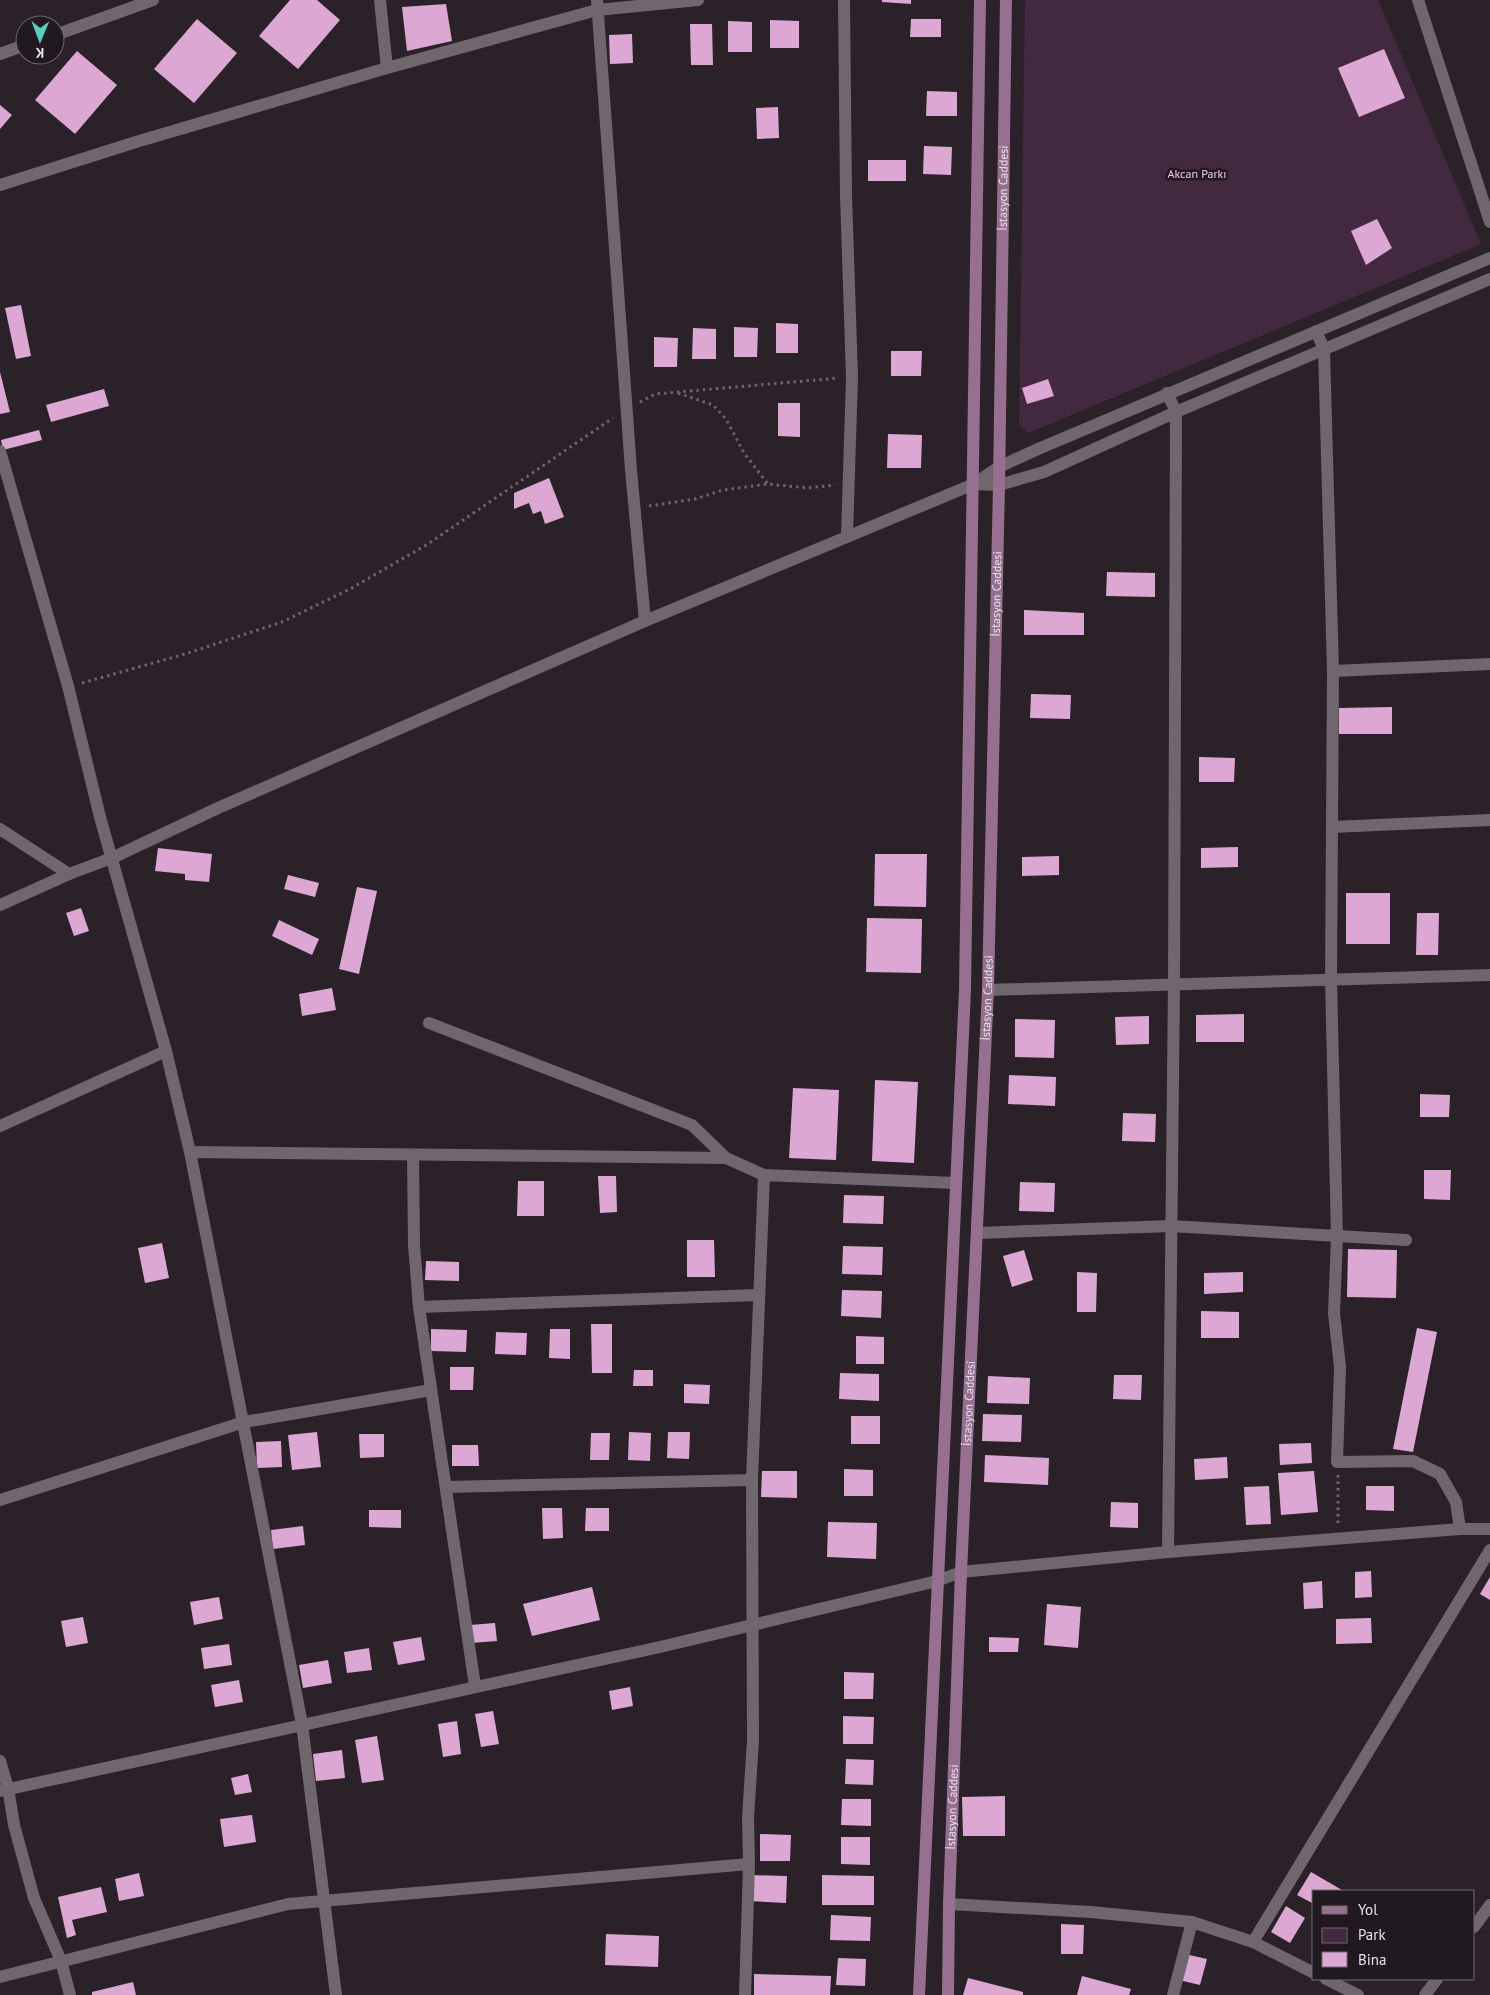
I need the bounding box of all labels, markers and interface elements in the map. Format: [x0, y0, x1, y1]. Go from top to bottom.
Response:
north arrow [15, 15, 65, 65]
text: K [35, 44, 44, 62]
street label: İstasyon Caddesi [995, 145, 1011, 231]
park label: Akcan Parkı [1167, 166, 1227, 181]
street label: İstasyon Caddesi [988, 551, 1005, 637]
street label: İstasyon Caddesi [978, 955, 996, 1041]
street label: İstasyon Caddesi [959, 1360, 978, 1446]
street label: İstasyon Caddesi [943, 1764, 961, 1850]
legend [1312, 1890, 1475, 1980]
text: Yol [1358, 1900, 1378, 1919]
text: Park [1358, 1925, 1386, 1944]
text: Bina [1358, 1950, 1386, 1969]

